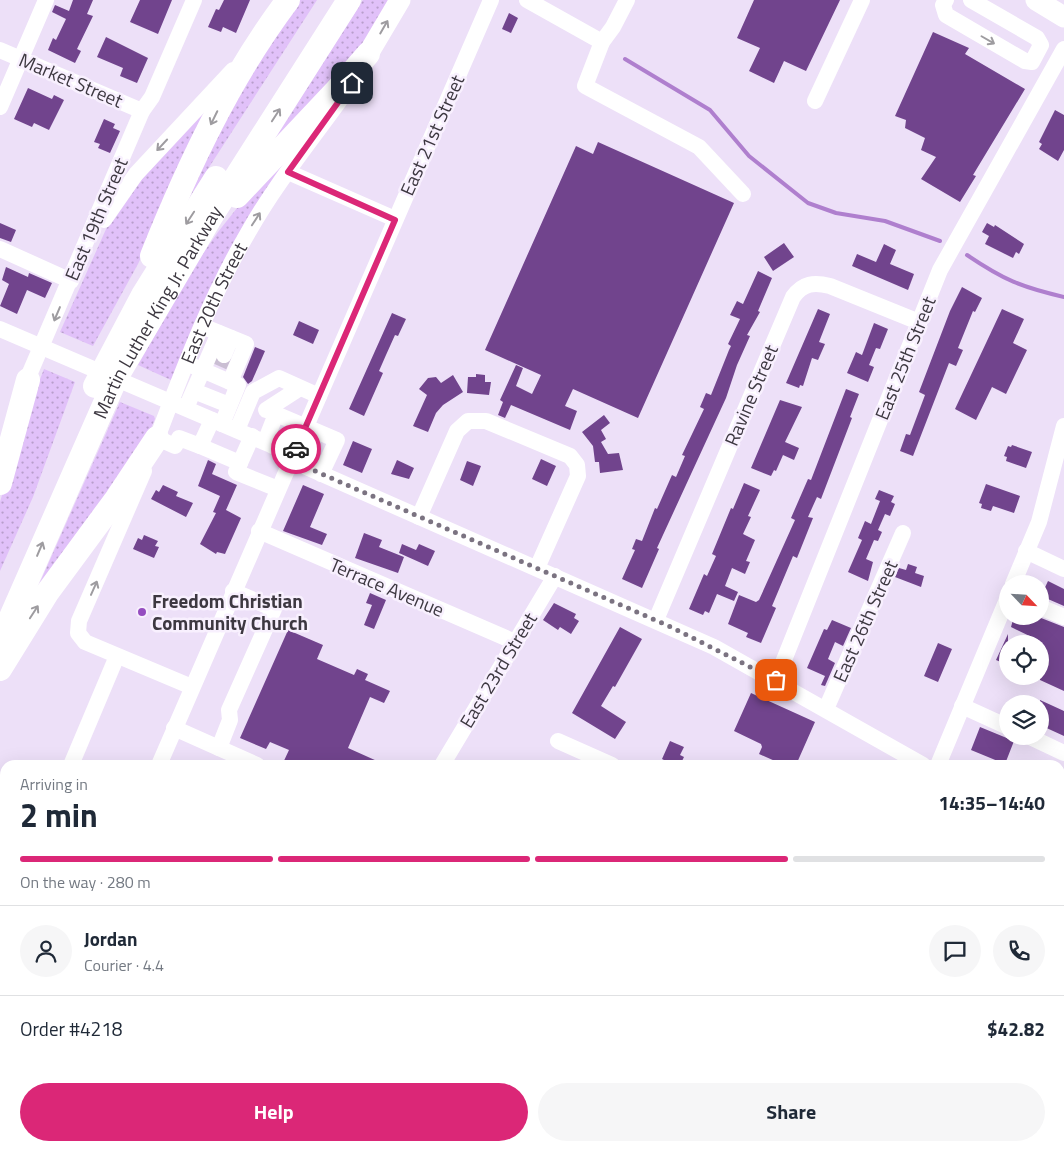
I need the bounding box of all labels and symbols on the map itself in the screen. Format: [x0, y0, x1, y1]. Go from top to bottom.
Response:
one-way arrow [379, 19, 389, 34]
one-way arrow [981, 35, 996, 45]
street label: Market Street [15, 45, 128, 115]
pin [331, 62, 373, 104]
street label: East 21st Street [392, 69, 471, 200]
one-way arrow [270, 108, 281, 122]
one-way arrow [209, 110, 218, 125]
one-way arrow [156, 139, 168, 152]
street label: East 19th Street [57, 153, 135, 285]
street label: Martin Luther King Jr. Parkway [85, 199, 229, 423]
one-way arrow [185, 210, 195, 224]
one-way arrow [251, 212, 261, 226]
street label: East 20th Street [172, 236, 254, 368]
street label: East 25th Street [867, 291, 943, 424]
one-way arrow [51, 306, 61, 321]
street label: Ravine Street [716, 339, 785, 450]
courier [271, 424, 321, 474]
one-way arrow [36, 542, 46, 557]
street label: Terrace Avenue [325, 549, 449, 624]
street label: East 26th Street [825, 555, 905, 687]
north arrow [999, 575, 1049, 625]
one-way arrow [89, 581, 99, 596]
place label: Freedom Christian Community Church [152, 586, 308, 637]
one-way arrow [29, 606, 39, 620]
marker: Freedom Christian Community Church [136, 606, 148, 618]
street label: East 23rd Street [452, 606, 544, 733]
pin [755, 659, 797, 701]

